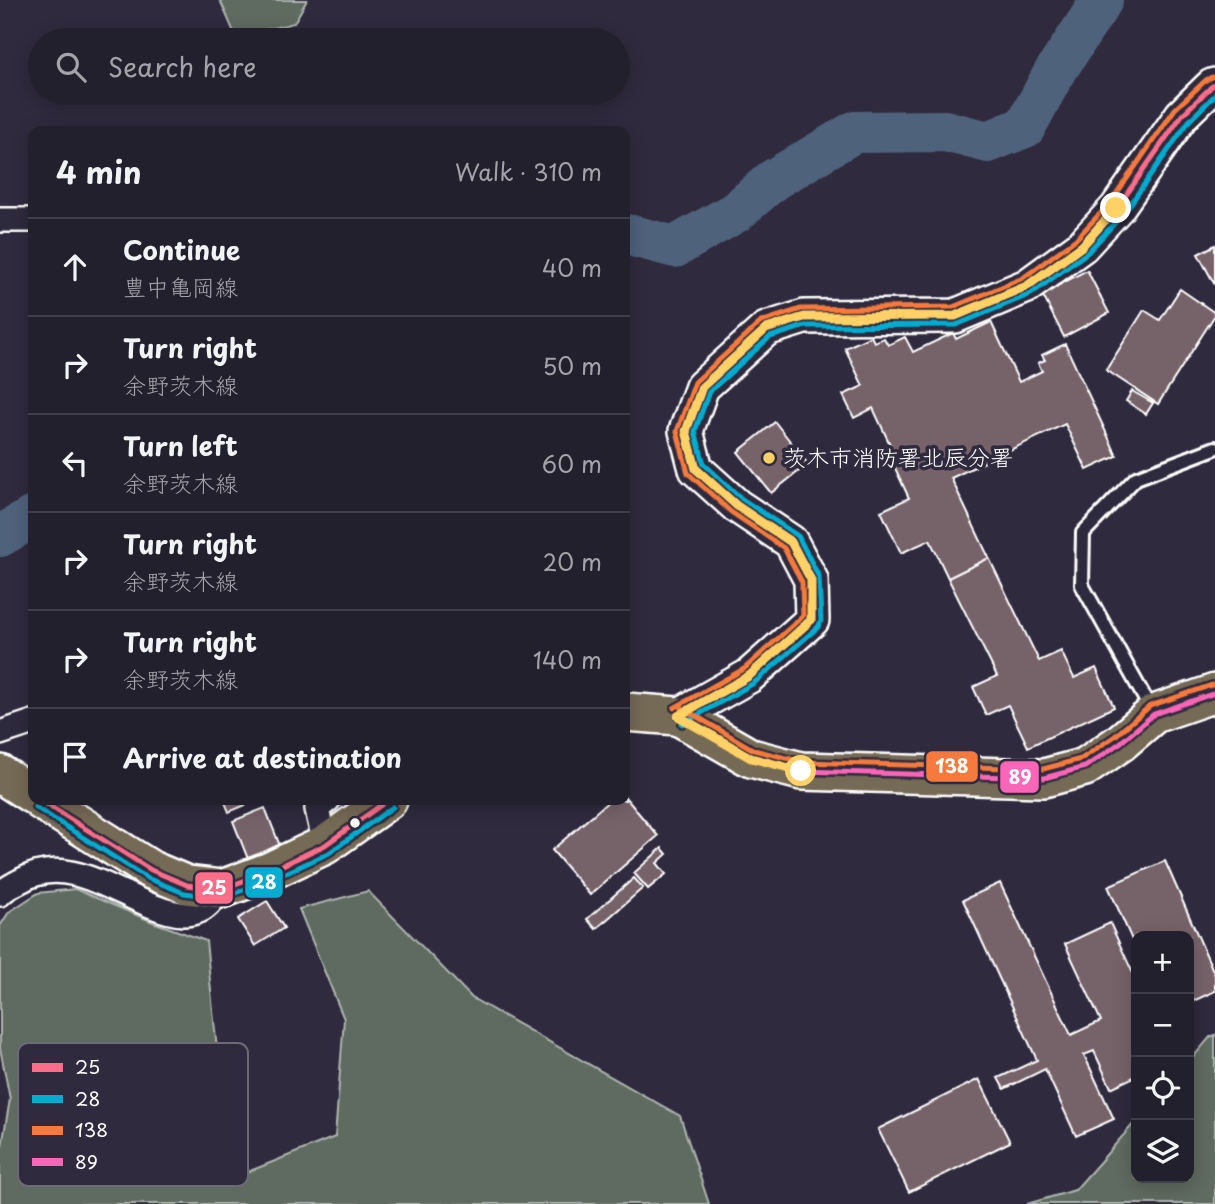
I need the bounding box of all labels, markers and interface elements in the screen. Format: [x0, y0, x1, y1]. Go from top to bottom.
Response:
search box [28, 28, 630, 105]
text: Search here [108, 47, 257, 86]
icon: search [52, 48, 90, 86]
text: 4 min [56, 149, 142, 194]
text: Walk · 310 m [455, 154, 602, 189]
route end [1100, 192, 1131, 223]
text: Continue [123, 230, 240, 269]
icon: ahead [56, 248, 94, 286]
text: 40 m [542, 250, 602, 285]
text: 豊中亀岡線 [123, 269, 238, 304]
text: Turn right [123, 328, 257, 367]
icon: right [56, 346, 94, 384]
text: 50 m [542, 348, 602, 383]
text: 余野茨木線 [123, 367, 238, 402]
text: Turn left [123, 426, 238, 465]
place label: 茨木市消防署北辰分署 [783, 439, 1013, 474]
icon: left [56, 444, 94, 482]
text: 60 m [542, 446, 602, 481]
marker: 茨木市消防署北辰分署 [761, 450, 777, 466]
text: 余野茨木線 [123, 465, 238, 500]
text: Turn right [123, 524, 257, 563]
icon: right [56, 542, 94, 580]
text: 20 m [543, 544, 602, 579]
text: 余野茨木線 [123, 563, 238, 598]
text: Turn right [123, 622, 257, 661]
icon: right [56, 640, 94, 678]
text: 140 m [533, 642, 602, 677]
text: 余野茨木線 [123, 661, 238, 696]
icon: arrive [56, 738, 94, 776]
text: Arrive at destination [123, 738, 402, 777]
line badge: 138 [925, 750, 979, 783]
text: 138 [935, 751, 969, 779]
route start [785, 755, 816, 786]
line badge: 89 [999, 760, 1040, 794]
text: 89 [1008, 762, 1032, 790]
unlabelled marker [348, 816, 362, 830]
line badge: 28 [244, 866, 284, 899]
text: 28 [251, 867, 277, 895]
line badge: 25 [194, 871, 234, 905]
text: 25 [201, 873, 227, 901]
map controls [1131, 931, 1194, 1183]
button: + [1131, 931, 1194, 994]
button: − [1131, 994, 1194, 1057]
legend [18, 1043, 248, 1186]
text: 25 [75, 1052, 100, 1080]
button: locate [1131, 1057, 1194, 1120]
text: 28 [75, 1084, 100, 1112]
text: 138 [75, 1115, 108, 1143]
button: layers [1131, 1120, 1194, 1183]
text: 89 [75, 1147, 98, 1175]

